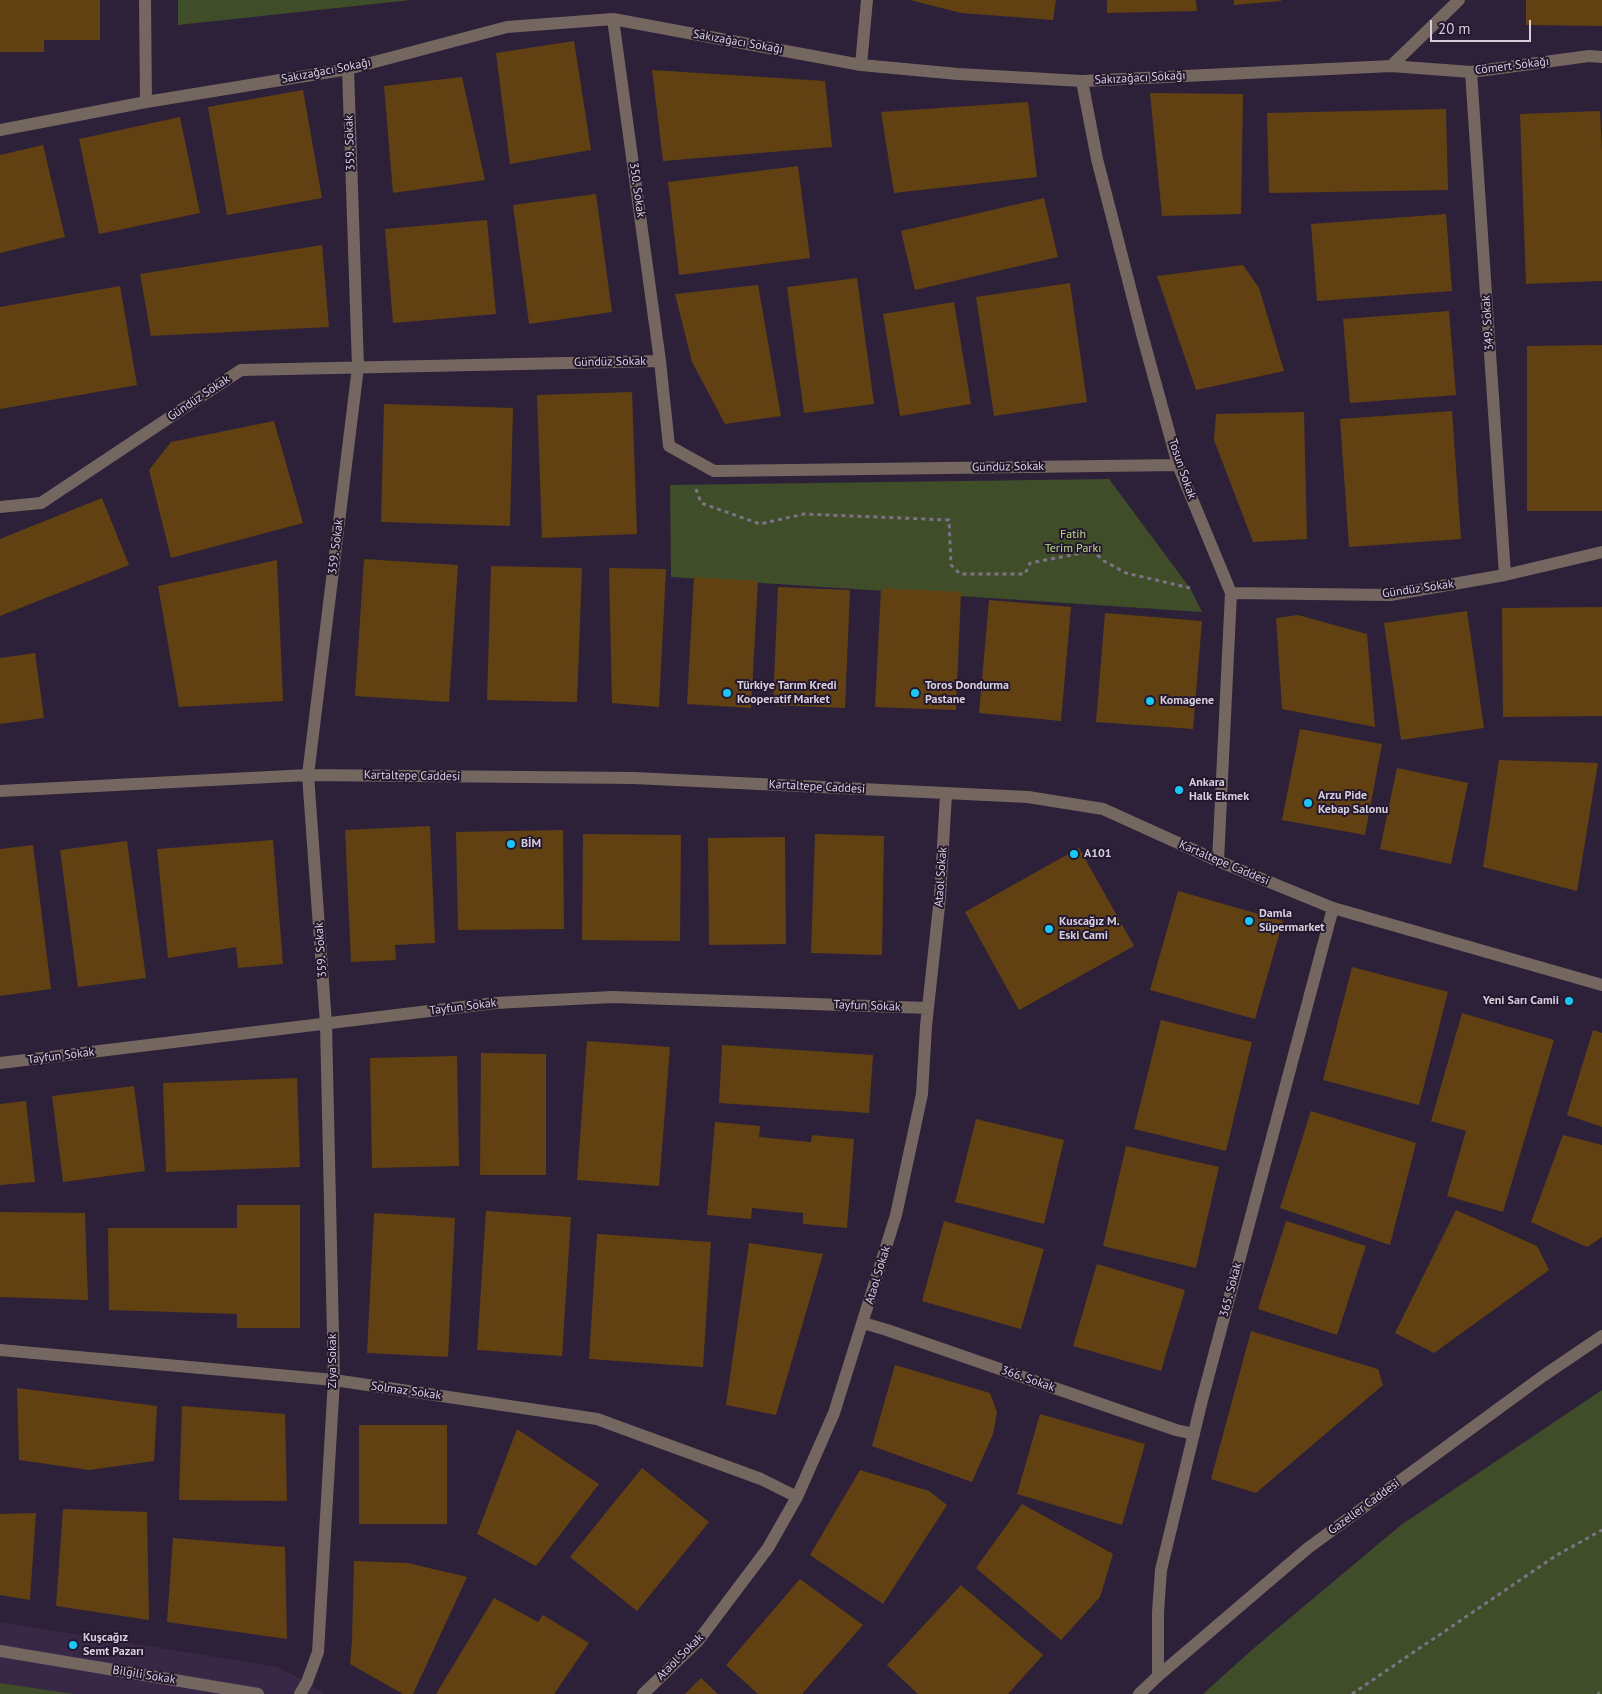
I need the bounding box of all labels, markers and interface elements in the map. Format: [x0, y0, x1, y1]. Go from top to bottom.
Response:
scale bar [1432, 10, 1533, 42]
text: 20 m [1438, 19, 1471, 38]
street label: Sakızağacı Sokağı [692, 27, 784, 57]
street label: Cömert Sokağı [1474, 54, 1550, 78]
street label: Sakızağacı Sokağı [280, 55, 372, 87]
street label: Sakızağacı Sokağı [1094, 68, 1186, 88]
street label: 359. Sokak [342, 115, 358, 171]
street label: 350. Sokak [626, 161, 648, 219]
street label: 349. Sokak [1479, 295, 1497, 351]
street label: Gündüz Sokak [574, 354, 646, 370]
street label: Gündüz Sokak [165, 372, 233, 424]
street label: Tosun Sokak [1165, 437, 1199, 501]
street label: Gündüz Sokak [972, 459, 1044, 475]
street label: 359. Sokak [325, 519, 347, 575]
park label: Fatih Terim Parkı [1045, 528, 1101, 556]
street label: Gündüz Sokak [1381, 577, 1455, 601]
place label: Türkiye Tarım Kredi Kooperatif Market [737, 679, 837, 707]
place label: Toros Dondurma Pastane [925, 679, 1009, 707]
marker: Türkiye Tarım Kredi Kooperatif Market [721, 687, 733, 699]
marker: Toros Dondurma Pastane [909, 687, 921, 699]
place label: Komagene [1160, 694, 1214, 708]
marker: Komagene [1144, 695, 1156, 707]
street label: Kartaltepe Caddesi [364, 768, 460, 784]
place label: Ankara Halk Ekmek [1189, 776, 1249, 804]
street label: Kartaltepe Caddesi [768, 777, 866, 797]
marker: Ankara Halk Ekmek [1173, 784, 1185, 796]
place label: Arzu Pide Kebap Salonu [1318, 789, 1388, 817]
marker: Arzu Pide Kebap Salonu [1302, 797, 1314, 809]
place label: BİM [521, 837, 541, 851]
marker: BİM [505, 838, 517, 850]
street label: Kartaltepe Caddesi [1177, 838, 1271, 888]
street label: Ataol Sokak [932, 846, 950, 908]
place label: A101 [1084, 847, 1112, 861]
marker: A101 [1068, 848, 1080, 860]
place label: Damla Süpermarket [1259, 907, 1324, 935]
place label: Kuscağız M. Eski Cami [1059, 915, 1120, 943]
marker: Damla Süpermarket [1243, 915, 1255, 927]
street label: 359. Sokak [312, 922, 330, 978]
marker: Kuscağız M. Eski Cami [1043, 923, 1055, 935]
place label: Yeni Sarı Camii [1483, 994, 1559, 1008]
marker: Yeni Sarı Camii [1563, 995, 1575, 1007]
street label: Tayfun Sokak [429, 996, 497, 1018]
street label: Tayfun Sokak [833, 998, 901, 1014]
street label: Tayfun Sokak [27, 1045, 95, 1067]
street label: Ataol Sokak [862, 1244, 894, 1306]
street label: 365. Sokak [1217, 1261, 1245, 1319]
street label: Ziya Sokak [326, 1334, 340, 1388]
street label: 366. Sokak [999, 1363, 1057, 1395]
street label: Solmaz Sokak [370, 1379, 442, 1403]
street label: Gazeller Caddesi [1325, 1476, 1403, 1538]
place label: Kuşcağız Semt Pazarı [83, 1631, 144, 1659]
street label: Ataol Sokak [654, 1631, 706, 1683]
marker: Kuşcağız Semt Pazarı [67, 1639, 79, 1651]
street label: Bilgili Sokak [111, 1663, 177, 1687]

